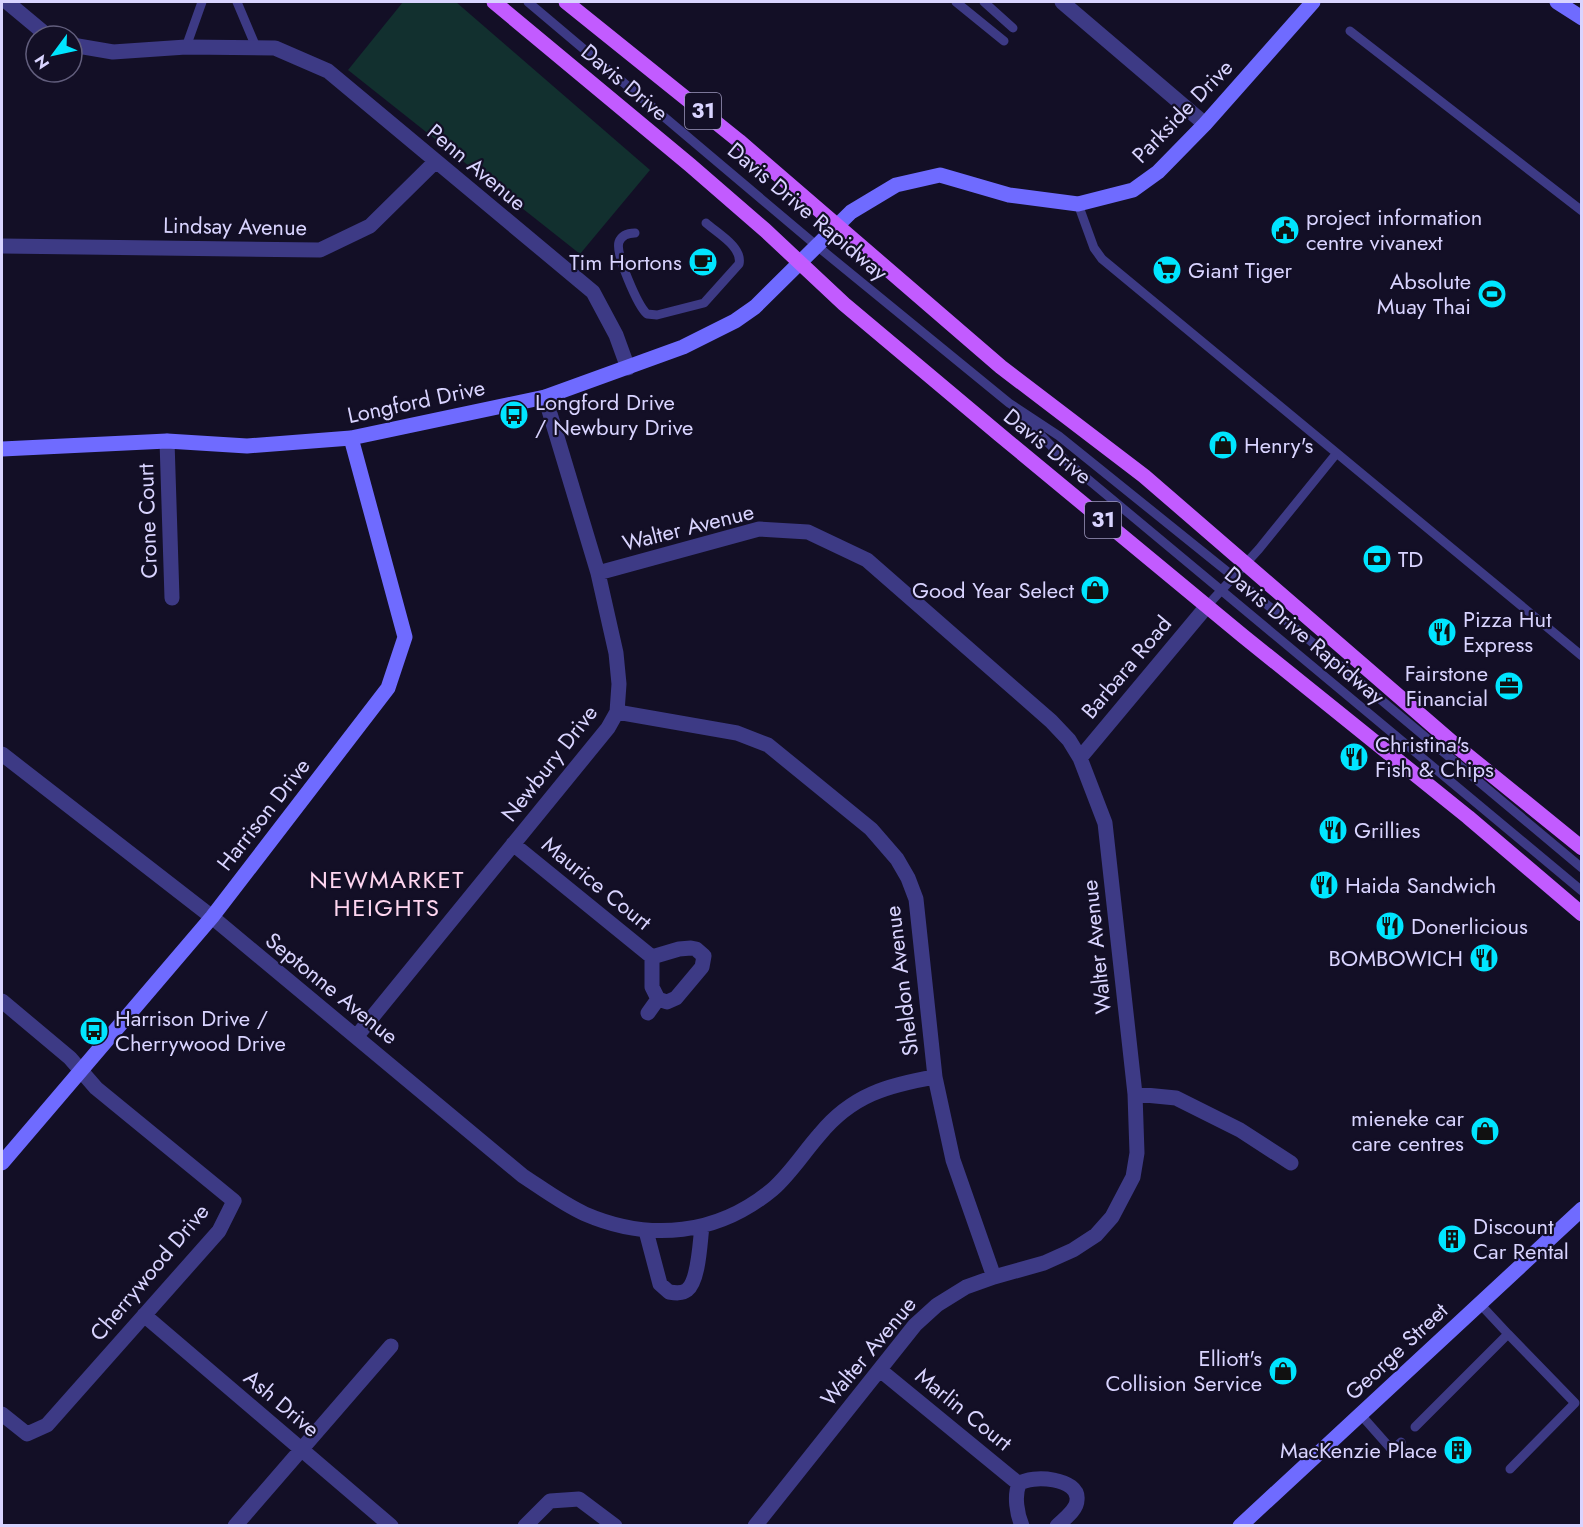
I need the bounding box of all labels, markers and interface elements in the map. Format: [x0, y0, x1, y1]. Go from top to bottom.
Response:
north arrow [24, 24, 84, 84]
street label: Davis Drive [574, 36, 676, 128]
text: N [29, 50, 55, 73]
street label: Parkside Drive [1124, 52, 1240, 170]
road number: 31 [685, 93, 721, 129]
street label: Penn Avenue [420, 116, 534, 218]
street label: Davis Drive Rapidway [721, 134, 895, 288]
place label: project information centre vivanext [1306, 201, 1482, 258]
street label: Lindsay Avenue [163, 209, 307, 243]
public building icon: project information centre vivanext [1269, 214, 1301, 246]
place label: Tim Hortons [569, 246, 682, 278]
cafe icon: Tim Hortons [687, 246, 719, 278]
supermarket icon: Giant Tiger [1151, 254, 1183, 286]
place label: Giant Tiger [1188, 254, 1293, 286]
place label: Absolute Muay Thai [1377, 265, 1471, 322]
sports icon: Absolute Muay Thai [1476, 278, 1508, 310]
street label: Longford Drive [344, 371, 488, 431]
place label: Longford Drive / Newbury Drive [535, 386, 693, 443]
bus stop icon: Longford Drive / Newbury Drive [498, 399, 530, 431]
street label: Davis Drive [997, 400, 1099, 492]
shop icon: Henry's [1207, 429, 1239, 461]
place label: Henry's [1244, 429, 1314, 461]
street label: Crone Court [129, 462, 165, 579]
street label: Walter Avenue [619, 495, 757, 559]
road number: 31 [1085, 502, 1121, 538]
bank icon: TD [1361, 543, 1393, 575]
place label: TD [1398, 543, 1423, 575]
street label: Davis Drive Rapidway [1218, 558, 1392, 712]
place label: Good Year Select [912, 574, 1075, 606]
shop icon: Good Year Select [1079, 574, 1111, 606]
place label: Pizza Hut Express [1463, 603, 1552, 660]
street label: Barbara Road [1073, 609, 1179, 725]
restaurant icon: Pizza Hut Express [1426, 616, 1458, 648]
place label: Fairstone Financial [1405, 657, 1488, 714]
office icon: Fairstone Financial [1493, 670, 1525, 702]
street label: Newbury Drive [493, 698, 605, 828]
place label: Christina's Fish & Chips [1375, 728, 1494, 785]
restaurant icon: Christina's Fish & Chips [1338, 741, 1370, 773]
street label: Harrison Drive [209, 751, 317, 877]
restaurant icon: Grillies [1317, 814, 1349, 846]
place label: Grillies [1354, 814, 1420, 846]
street label: Maurice Court [535, 829, 659, 938]
district label: NEWMARKET HEIGHTS [309, 862, 465, 925]
restaurant icon: Haida Sandwich [1308, 869, 1340, 901]
place label: Haida Sandwich [1345, 869, 1496, 901]
street label: Walter Avenue [1073, 878, 1119, 1016]
street label: Sheldon Avenue [876, 904, 926, 1058]
restaurant icon: Donerlicious [1374, 910, 1406, 942]
place label: Donerlicious [1411, 910, 1528, 942]
street label: Septonne Avenue [259, 924, 405, 1052]
place label: BOMBOWICH [1329, 942, 1463, 974]
restaurant icon: BOMBOWICH [1468, 942, 1500, 974]
place label: Harrison Drive / Cherrywood Drive [115, 1002, 286, 1059]
bus stop icon: Harrison Drive / Cherrywood Drive [78, 1015, 110, 1047]
place label: mieneke car care centres [1351, 1102, 1464, 1159]
shop icon: mieneke car care centres [1469, 1115, 1501, 1147]
street label: Cherrywood Drive [82, 1196, 216, 1348]
place label: Discount Car Rental [1473, 1210, 1569, 1267]
building icon: Discount Car Rental [1436, 1223, 1468, 1255]
street label: Walter Avenue [813, 1289, 923, 1413]
street label: George Street [1337, 1294, 1455, 1407]
place label: Elliott's Collision Service [1105, 1342, 1262, 1399]
shop icon: Elliott's Collision Service [1267, 1355, 1299, 1387]
street label: Marlin Court [909, 1360, 1020, 1458]
street label: Ash Drive [237, 1362, 327, 1444]
place label: MacKenzie Place [1280, 1434, 1437, 1466]
building icon: MacKenzie Place [1442, 1434, 1474, 1466]

